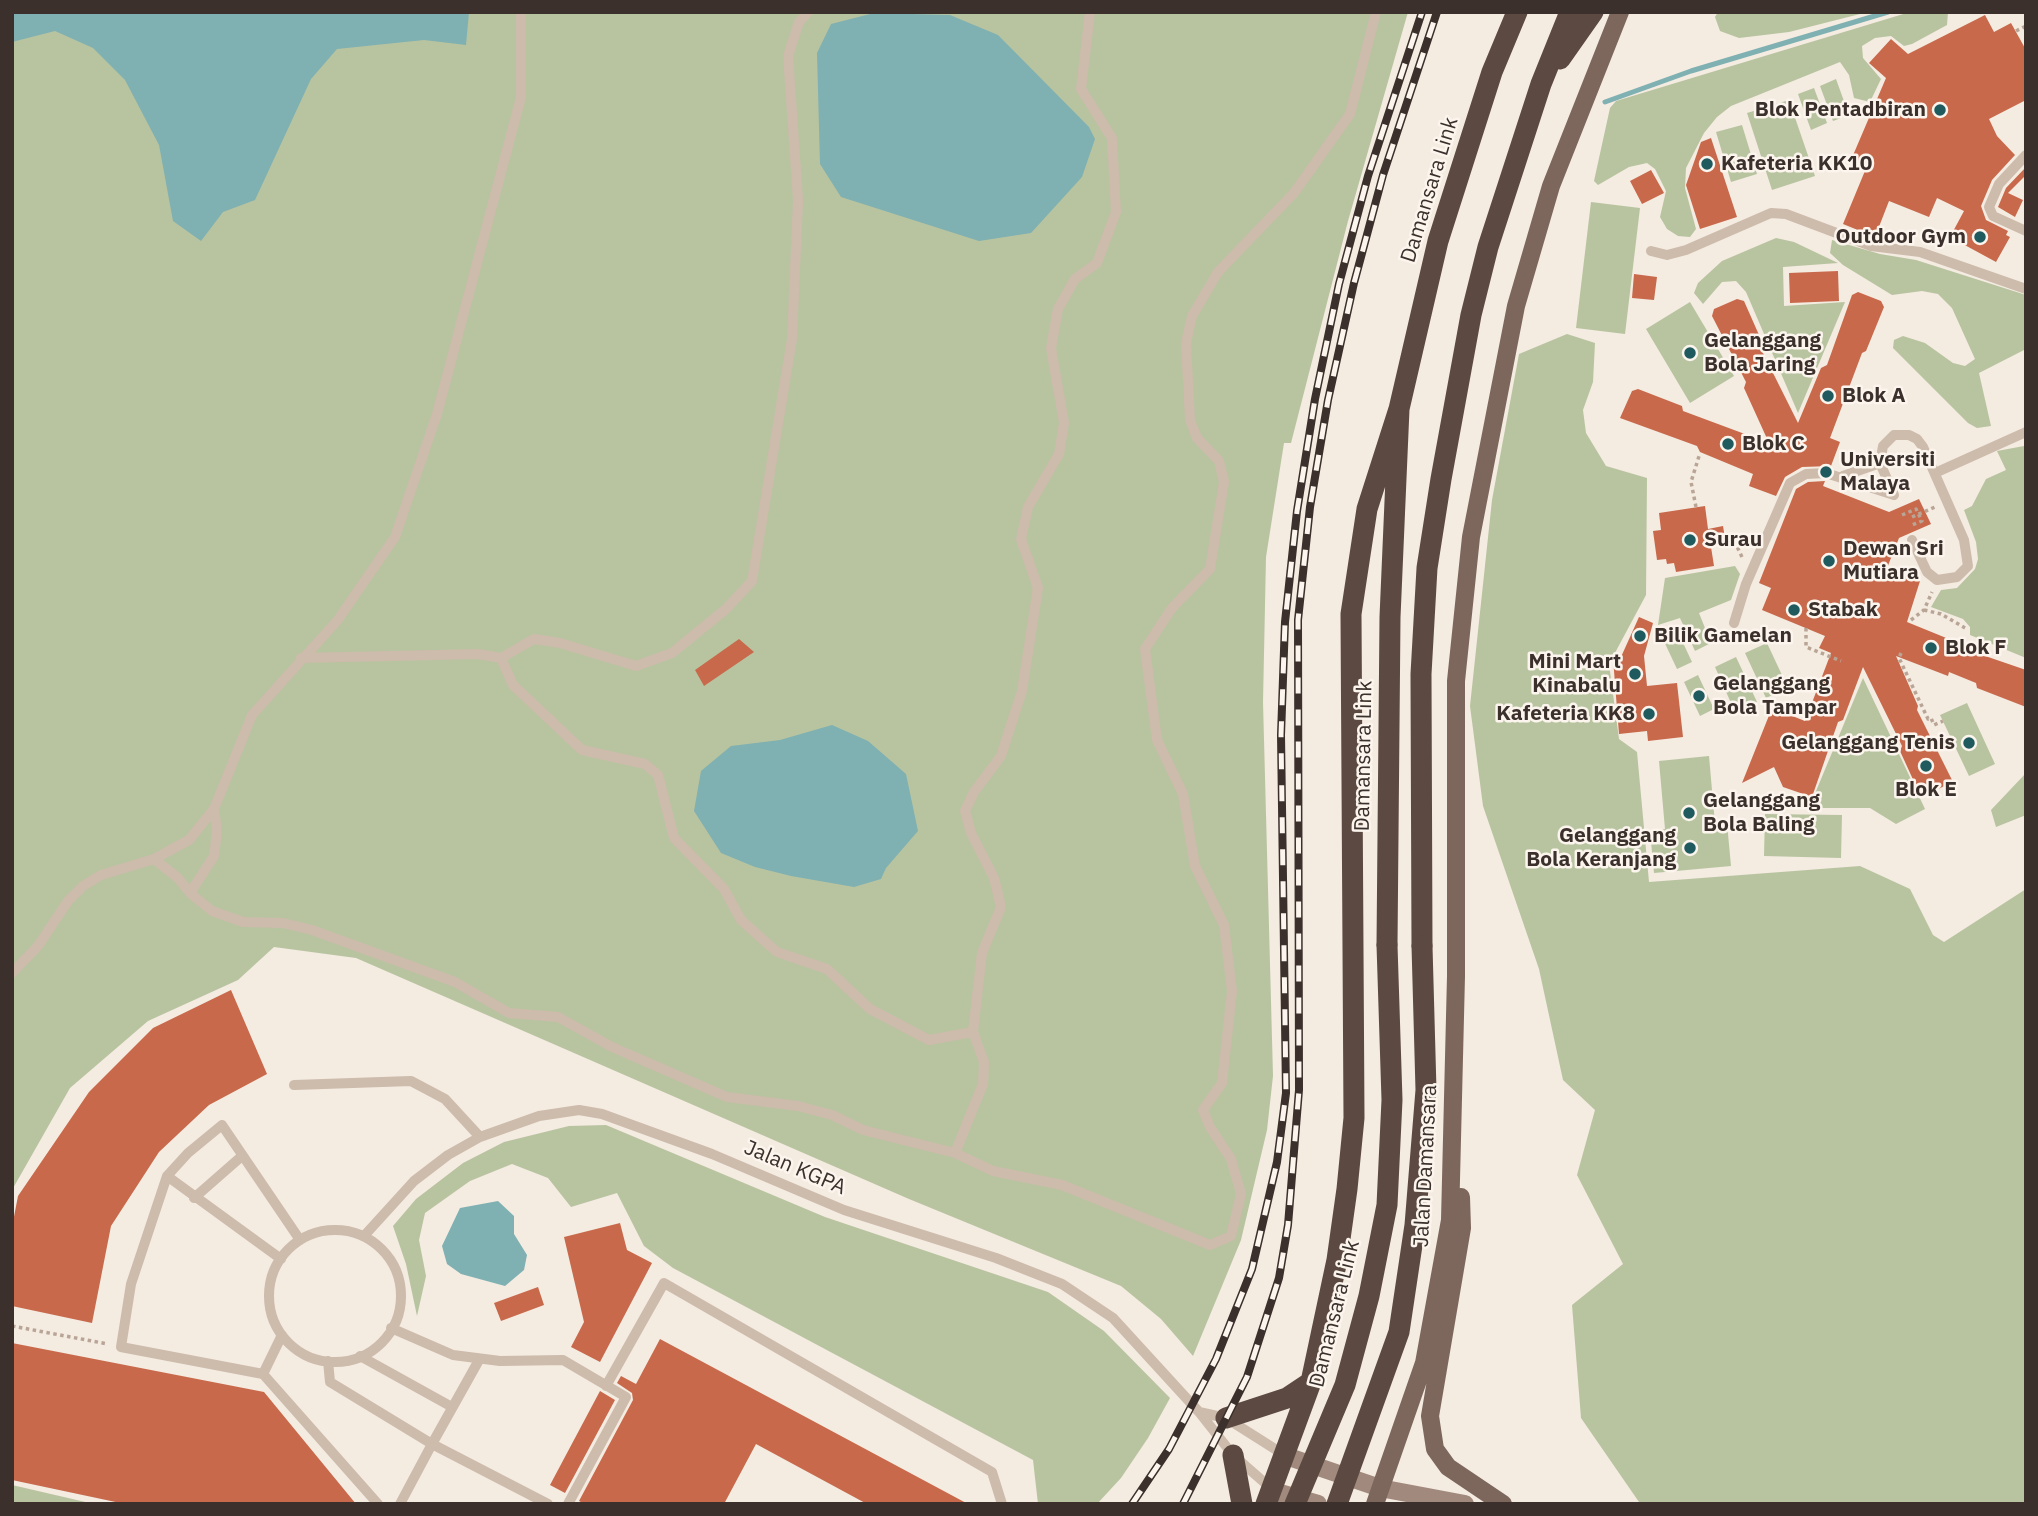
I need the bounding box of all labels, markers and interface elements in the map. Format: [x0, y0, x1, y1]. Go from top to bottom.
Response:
place label: Blok Pentadbiran [1755, 97, 1926, 123]
marker: Blok Pentadbiran [1932, 102, 1948, 118]
street label: Damansara Link [1396, 114, 1464, 266]
place label: Kafeteria KK10 [1721, 151, 1872, 177]
marker: Kafeteria KK10 [1699, 156, 1715, 172]
place label: Outdoor Gym [1836, 224, 1966, 250]
marker: Outdoor Gym [1972, 229, 1988, 245]
place label: Gelanggang Bola Jaring [1704, 328, 1821, 378]
marker: Gelanggang Bola Jaring [1682, 345, 1698, 361]
place label: Blok A [1842, 383, 1906, 409]
marker: Blok A [1820, 388, 1836, 404]
place label: Blok C [1742, 431, 1805, 457]
marker: Blok C [1720, 436, 1736, 452]
place label: Universiti Malaya [1840, 447, 1935, 497]
marker: Universiti Malaya [1818, 464, 1834, 480]
place label: Surau [1704, 527, 1762, 553]
marker: Surau [1682, 532, 1698, 548]
place label: Dewan Sri Mutiara [1843, 536, 1944, 586]
marker: Dewan Sri Mutiara [1821, 553, 1837, 569]
place label: Stabak [1808, 597, 1878, 623]
marker: Stabak [1786, 602, 1802, 618]
place label: Bilik Gamelan [1654, 623, 1792, 649]
marker: Bilik Gamelan [1632, 628, 1648, 644]
place label: Blok F [1945, 635, 2007, 661]
marker: Blok F [1923, 640, 1939, 656]
place label: Mini Mart Kinabalu [1529, 649, 1621, 699]
marker: Mini Mart Kinabalu [1627, 666, 1643, 682]
place label: Gelanggang Bola Tampar [1713, 671, 1837, 721]
street label: Damansara Link [1350, 680, 1378, 832]
marker: Gelanggang Bola Tampar [1691, 688, 1707, 704]
place label: Kafeteria KK8 [1496, 701, 1635, 727]
marker: Kafeteria KK8 [1641, 706, 1657, 722]
place label: Gelanggang Tenis [1781, 730, 1955, 756]
marker: Gelanggang Tenis [1961, 735, 1977, 751]
marker: Blok E [1918, 758, 1934, 774]
place label: Blok E [1895, 777, 1957, 803]
place label: Gelanggang Bola Baling [1703, 788, 1820, 838]
marker: Gelanggang Bola Baling [1681, 805, 1697, 821]
place label: Gelanggang Bola Keranjang [1526, 823, 1676, 873]
marker: Gelanggang Bola Keranjang [1682, 840, 1698, 856]
street label: Jalan Damansara [1409, 1084, 1443, 1248]
street label: Jalan KGPA [740, 1135, 850, 1201]
street label: Damansara Link [1305, 1238, 1365, 1390]

